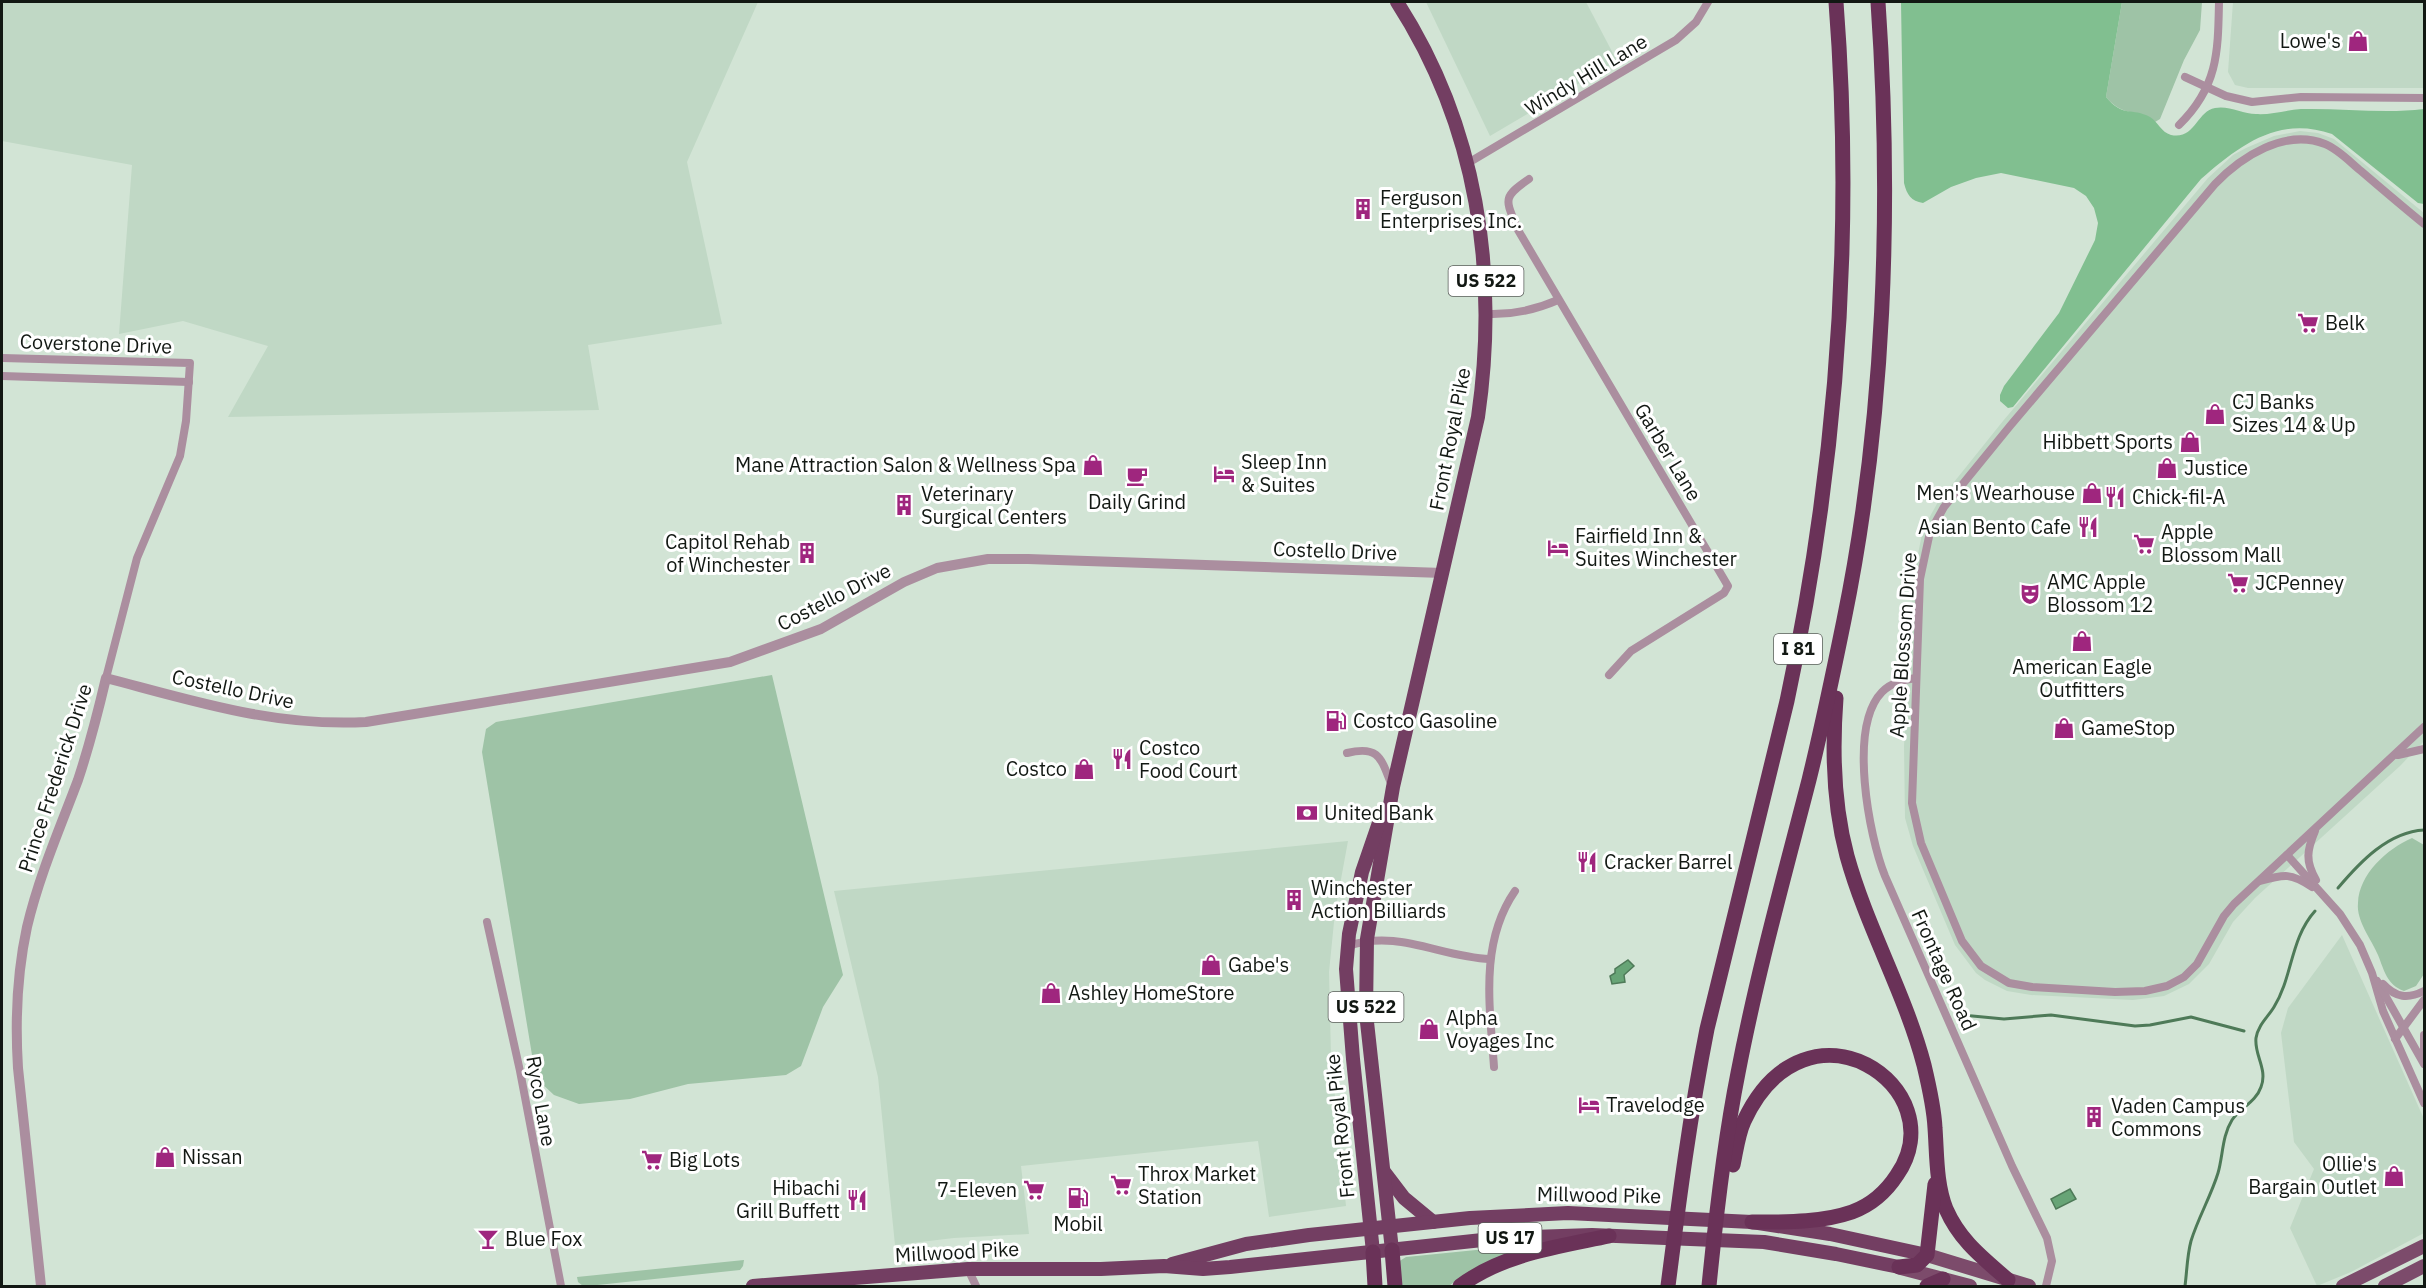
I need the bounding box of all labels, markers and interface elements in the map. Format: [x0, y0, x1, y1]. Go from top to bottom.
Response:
street label: Windy Hill Lane [1520, 27, 1652, 122]
place label: Lowe's [2280, 27, 2341, 54]
shop icon: Lowe's [2346, 29, 2370, 53]
place label: Ferguson Enterprises Inc. [1380, 184, 1522, 234]
building icon: Ferguson Enterprises Inc. [1351, 197, 1375, 221]
road number: US 522 [1448, 266, 1524, 296]
place label: Belk [2325, 309, 2365, 336]
supermarket icon: Belk [2296, 311, 2320, 335]
street label: Coverstone Drive [19, 327, 173, 360]
street label: Front Royal Pike [1422, 365, 1477, 513]
place label: CJ Banks Sizes 14 & Up [2232, 388, 2356, 438]
street label: Garber Lane [1629, 398, 1708, 506]
shop icon: CJ Banks Sizes 14 & Up [2203, 402, 2227, 426]
place label: Hibbett Sports [2043, 428, 2173, 455]
shop icon: Hibbett Sports [2178, 430, 2202, 454]
place label: Sleep Inn & Suites [1241, 448, 1327, 498]
place label: Mane Attraction Salon & Wellness Spa [735, 451, 1076, 478]
shop icon: Mane Attraction Salon & Wellness Spa [1081, 453, 1105, 477]
place label: Justice [2184, 454, 2248, 481]
shop icon: Justice [2155, 456, 2179, 480]
hotel icon: Sleep Inn & Suites [1212, 462, 1236, 486]
cafe icon: Daily Grind [1125, 464, 1149, 488]
place label: Men's Wearhouse [1916, 479, 2075, 506]
place label: Veterinary Surgical Centers [921, 480, 1067, 530]
shop icon: Men's Wearhouse [2080, 481, 2104, 505]
place label: Chick-fil-A [2132, 483, 2226, 510]
restaurant icon: Chick-fil-A [2103, 485, 2127, 509]
place label: Daily Grind [1088, 488, 1186, 515]
building icon: Veterinary Surgical Centers [892, 493, 916, 517]
place label: Asian Bento Cafe [1918, 513, 2071, 540]
restaurant icon: Asian Bento Cafe [2076, 515, 2100, 539]
place label: Apple Blossom Mall [2161, 518, 2281, 568]
place label: Fairfield Inn & Suites Winchester [1575, 522, 1737, 572]
place label: Capitol Rehab of Winchester [665, 528, 790, 578]
supermarket icon: Apple Blossom Mall [2132, 532, 2156, 556]
street label: Costello Drive [1272, 535, 1398, 566]
hotel icon: Fairfield Inn & Suites Winchester [1546, 536, 1570, 560]
building icon: Capitol Rehab of Winchester [795, 541, 819, 565]
street label: Apple Blossom Drive [1883, 551, 1922, 739]
street label: Costello Drive [772, 556, 895, 637]
place label: AMC Apple Blossom 12 [2047, 568, 2153, 618]
place label: JCPenney [2255, 569, 2344, 596]
supermarket icon: JCPenney [2226, 571, 2250, 595]
theatre icon: AMC Apple Blossom 12 [2018, 582, 2042, 606]
shop icon: American Eagle Outfitters [2070, 629, 2094, 653]
road number: I 81 [1774, 634, 1822, 664]
place label: American Eagle Outfitters [2012, 653, 2152, 703]
street label: Costello Drive [170, 662, 297, 715]
street label: Prince Frederick Drive [11, 680, 98, 876]
place label: Costco Gasoline [1353, 707, 1497, 734]
fuel station icon: Costco Gasoline [1324, 709, 1348, 733]
place label: GameStop [2081, 714, 2175, 741]
shop icon: GameStop [2052, 716, 2076, 740]
place label: Costco Food Court [1139, 734, 1238, 784]
restaurant icon: Costco Food Court [1110, 747, 1134, 771]
place label: Costco [1006, 755, 1067, 782]
shop icon: Costco [1072, 757, 1096, 781]
place label: United Bank [1324, 799, 1434, 826]
bank icon: United Bank [1295, 801, 1319, 825]
place label: Cracker Barrel [1604, 848, 1732, 875]
restaurant icon: Cracker Barrel [1575, 850, 1599, 874]
place label: Winchester Action Billiards [1311, 874, 1446, 924]
building icon: Winchester Action Billiards [1282, 888, 1306, 912]
street label: Frontage Road [1906, 905, 1983, 1035]
place label: Gabe's [1228, 951, 1289, 978]
shop icon: Gabe's [1199, 953, 1223, 977]
place label: Ashley HomeStore [1068, 979, 1235, 1006]
shop icon: Ashley HomeStore [1039, 981, 1063, 1005]
road number: US 522 [1328, 992, 1404, 1022]
place label: Alpha Voyages Inc [1446, 1004, 1554, 1054]
shop icon: Alpha Voyages Inc [1417, 1017, 1441, 1041]
street label: Front Royal Pike [1319, 1053, 1360, 1199]
street label: Ryco Lane [520, 1054, 563, 1148]
place label: Travelodge [1606, 1091, 1705, 1118]
place label: Vaden Campus Commons [2111, 1092, 2245, 1142]
hotel icon: Travelodge [1577, 1093, 1601, 1117]
building icon: Vaden Campus Commons [2082, 1105, 2106, 1129]
place label: Nissan [182, 1143, 243, 1170]
shop icon: Nissan [153, 1145, 177, 1169]
place label: Big Lots [669, 1146, 740, 1173]
supermarket icon: Big Lots [640, 1148, 664, 1172]
place label: Ollie's Bargain Outlet [2248, 1150, 2377, 1200]
place label: Throx Market Station [1138, 1160, 1256, 1210]
shop icon: Ollie's Bargain Outlet [2382, 1164, 2406, 1188]
supermarket icon: Throx Market Station [1109, 1173, 1133, 1197]
place label: Hibachi Grill Buffett [736, 1174, 840, 1224]
place label: 7-Eleven [937, 1176, 1017, 1203]
supermarket icon: 7-Eleven [1022, 1178, 1046, 1202]
street label: Millwood Pike [1537, 1180, 1661, 1209]
fuel station icon: Mobil [1066, 1186, 1090, 1210]
restaurant icon: Hibachi Grill Buffett [845, 1188, 869, 1212]
place label: Mobil [1053, 1210, 1103, 1237]
road number: US 17 [1478, 1223, 1541, 1253]
place label: Blue Fox [505, 1225, 582, 1252]
bar icon: Blue Fox [476, 1227, 500, 1251]
street label: Millwood Pike [894, 1235, 1020, 1268]

